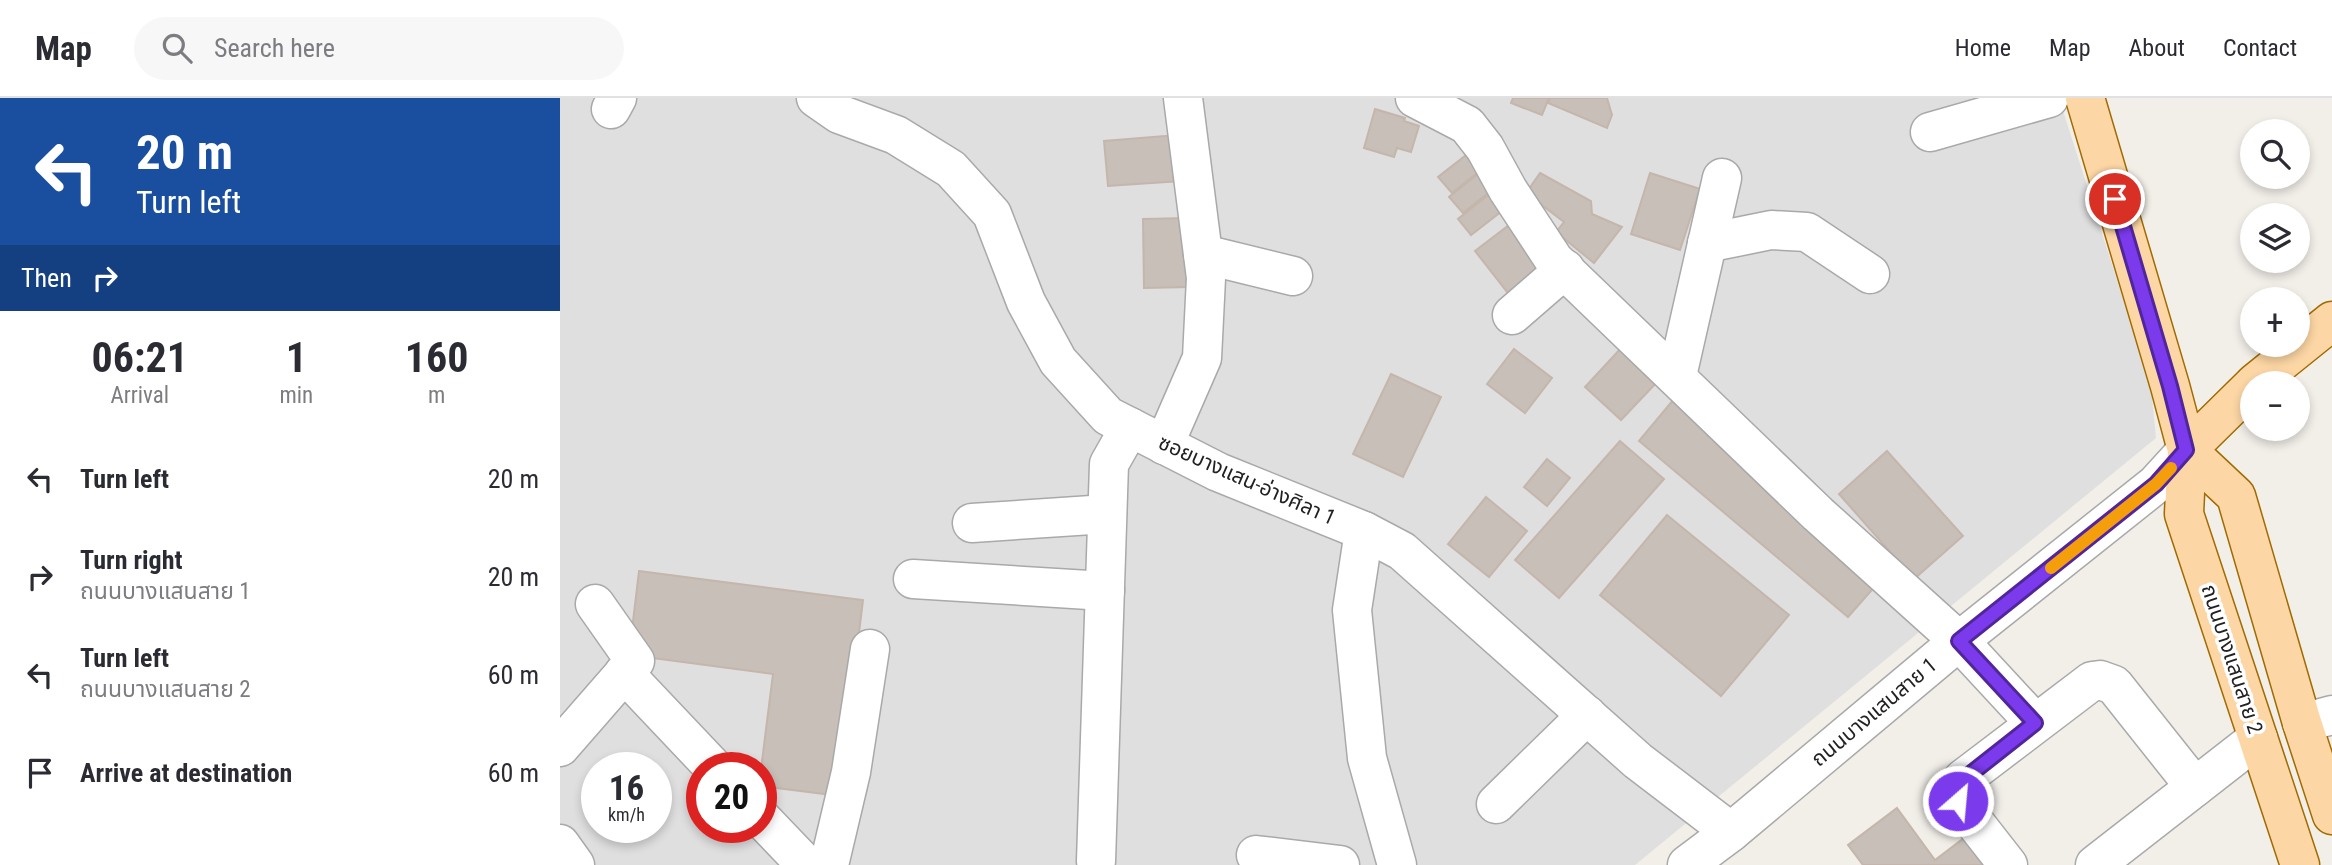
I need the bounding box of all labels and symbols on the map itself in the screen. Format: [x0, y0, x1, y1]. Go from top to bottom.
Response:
pin [2085, 169, 2145, 229]
street label: ซอยบางแสน-อ่างศิลา 1 [1155, 430, 1339, 530]
street label: ถนนบางแสนสาย 2 [2197, 581, 2267, 737]
street label: ถนนบางแสนสาย 1 [1807, 653, 1941, 771]
speed limit sign: 20 [686, 752, 777, 843]
position arrow [1921, 764, 1995, 838]

